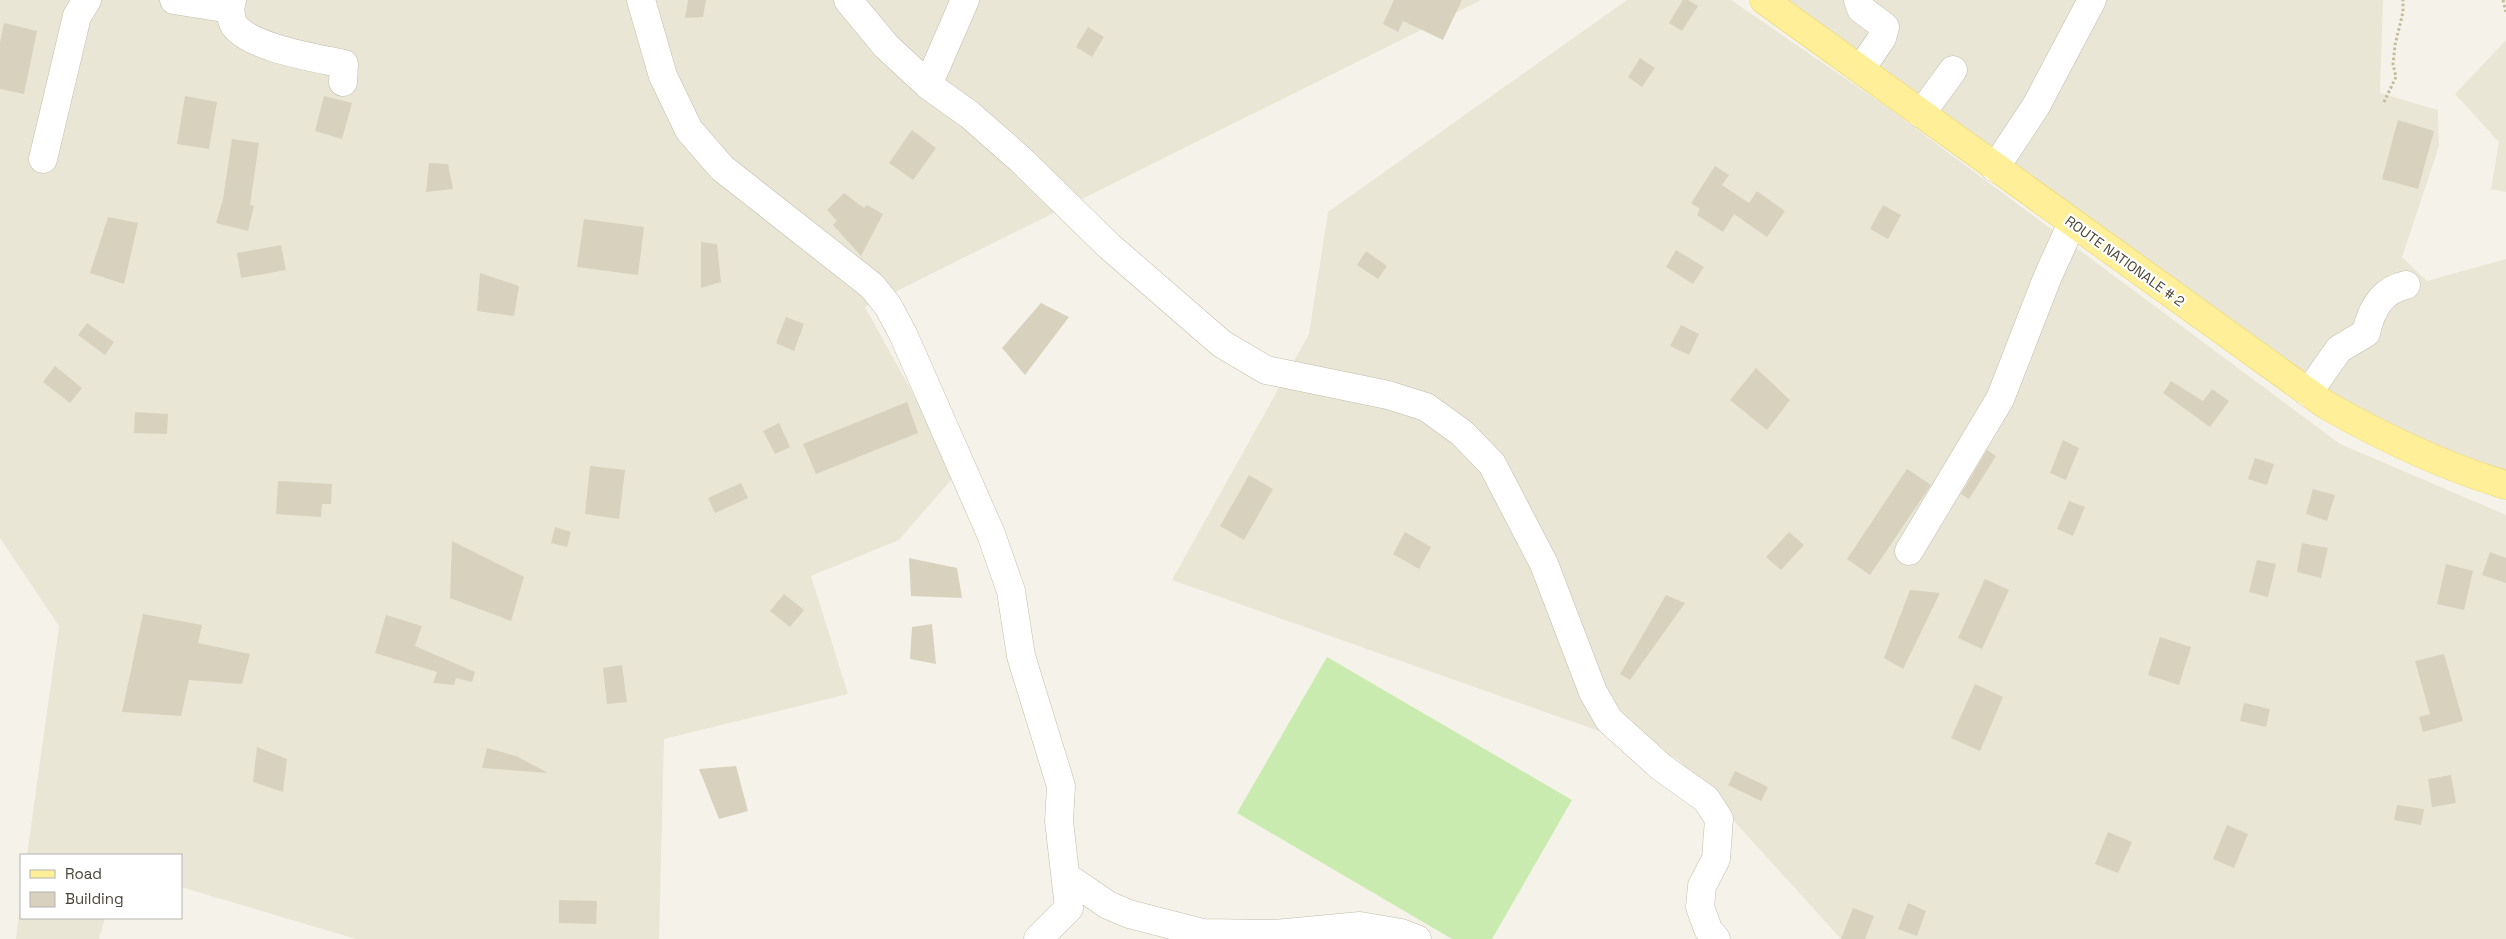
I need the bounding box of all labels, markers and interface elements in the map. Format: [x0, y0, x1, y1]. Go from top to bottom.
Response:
street label: ROUTE NATIONALE # 2 [2062, 212, 2188, 310]
legend [20, 854, 182, 919]
text: Road [65, 864, 102, 883]
text: Building [65, 889, 124, 908]

